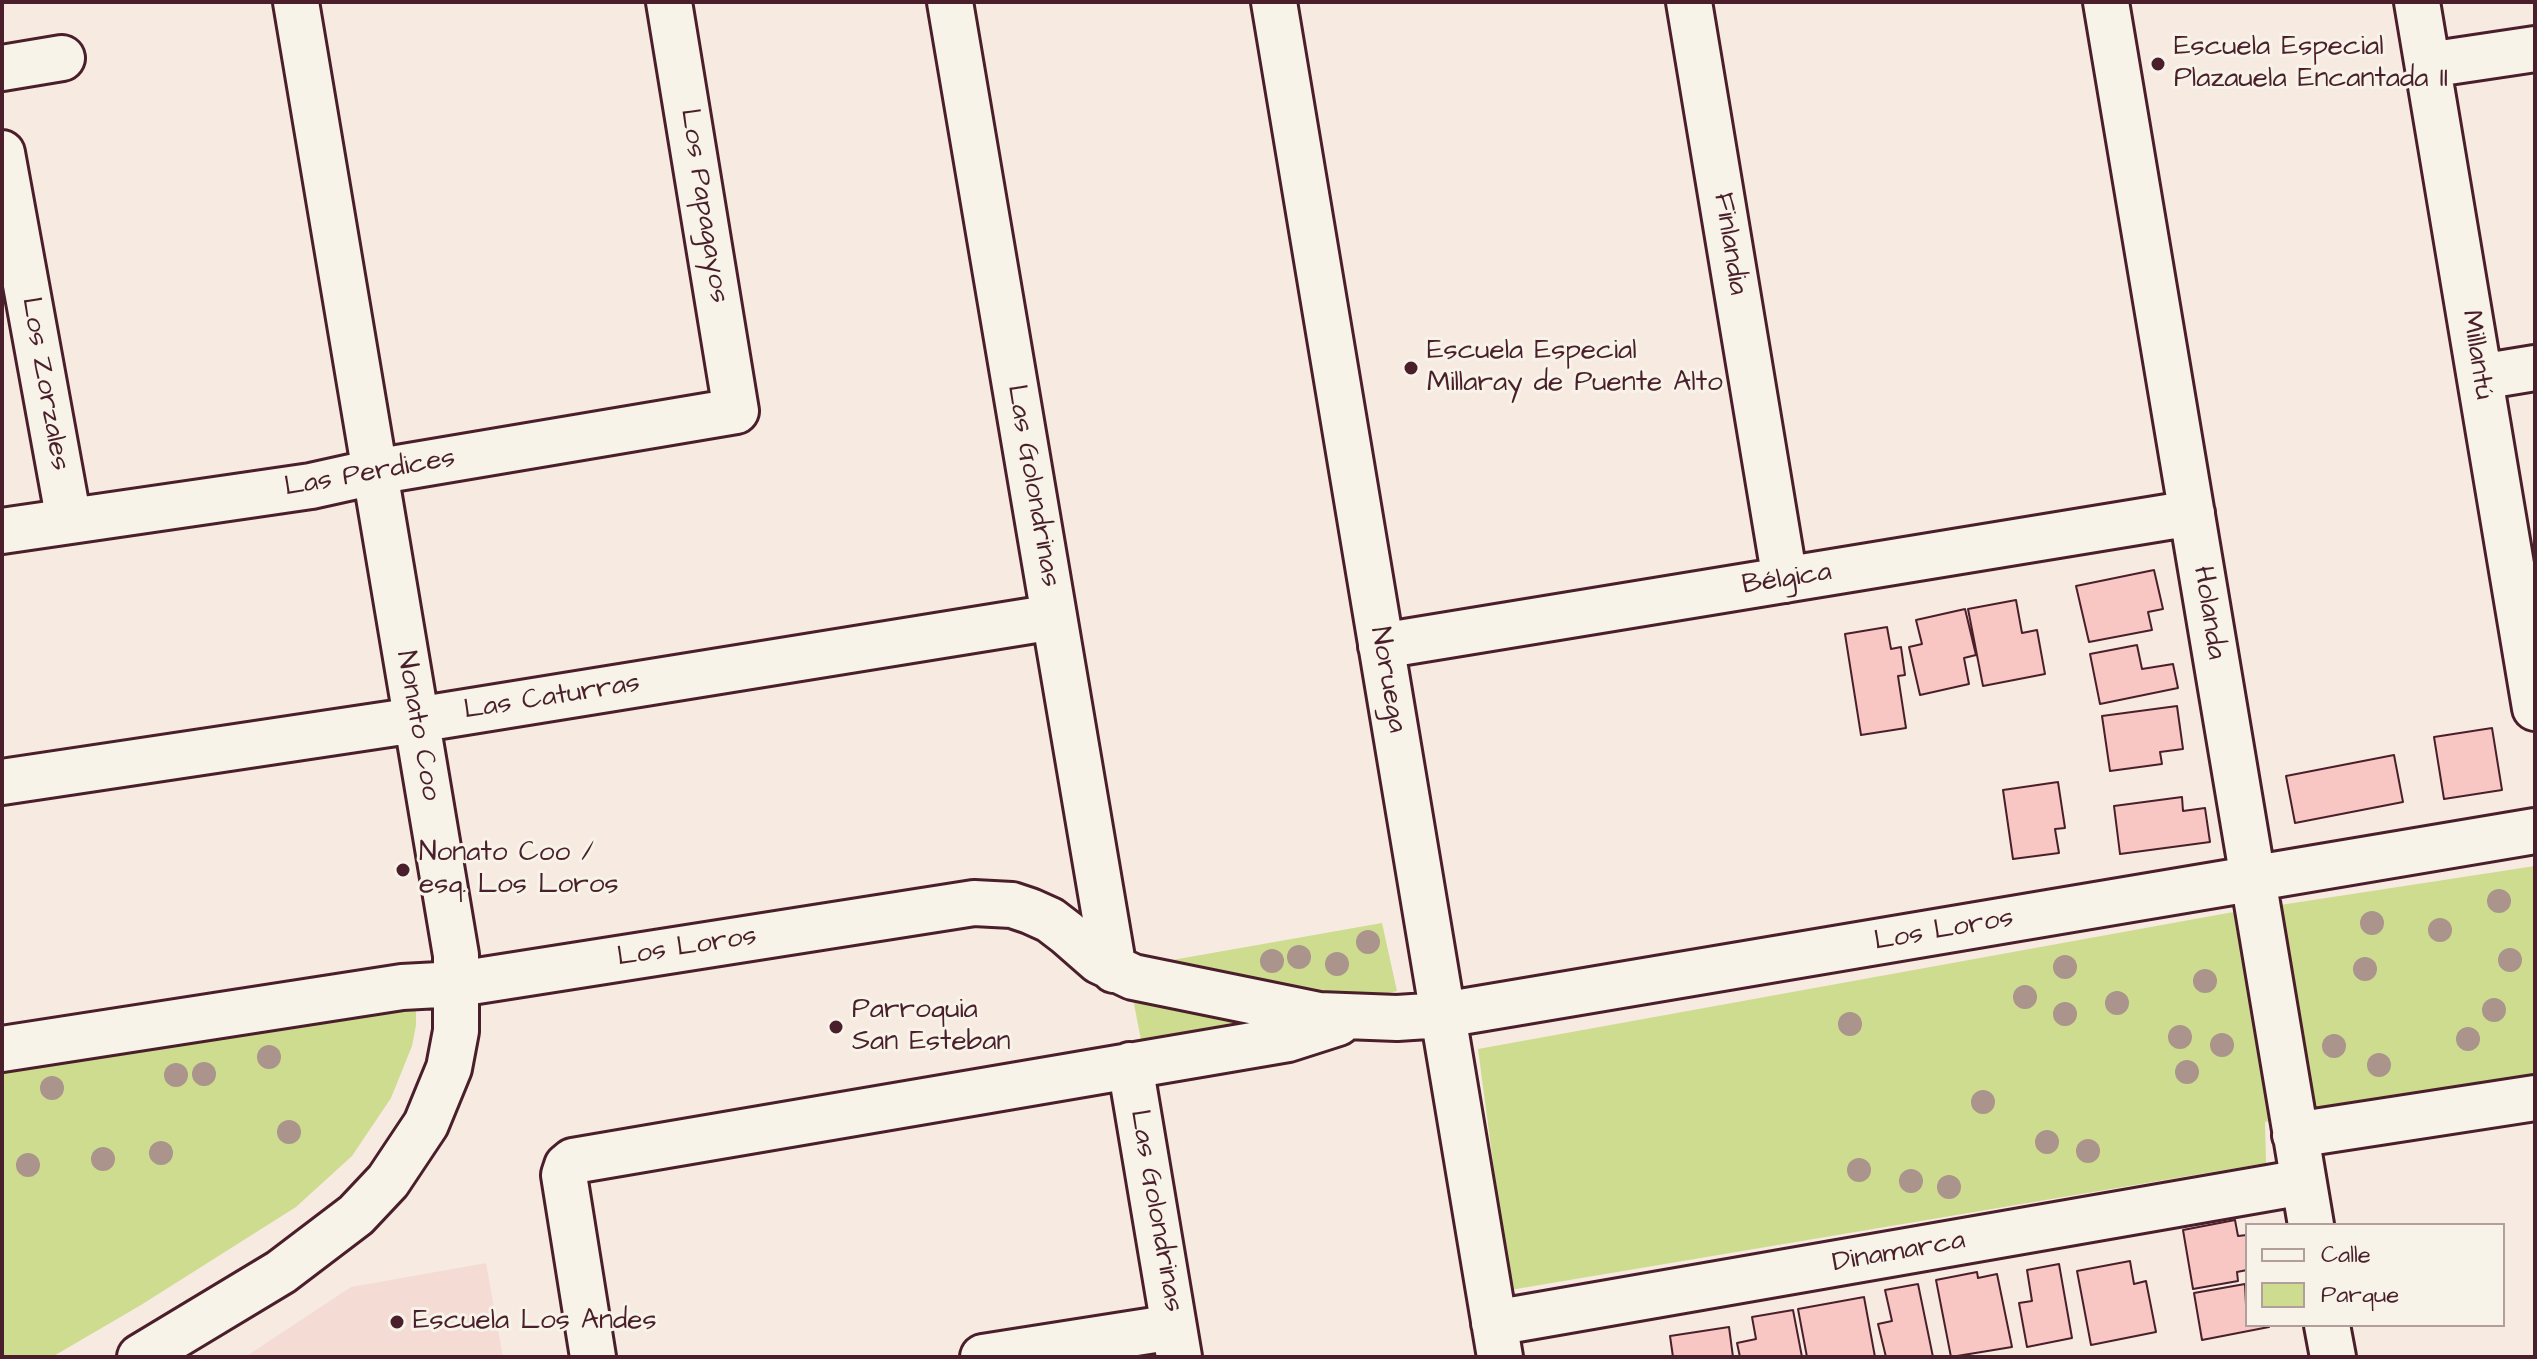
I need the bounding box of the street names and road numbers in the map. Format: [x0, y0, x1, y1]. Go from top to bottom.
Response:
street label: Los Papagayos [671, 106, 735, 306]
street label: Finlandia [1704, 190, 1754, 298]
street label: Los Zorzales [12, 295, 76, 473]
street label: Millantú [2452, 308, 2500, 402]
street label: Las Golondrinas [998, 382, 1066, 590]
street label: Las Perdices [282, 442, 458, 506]
street label: Bélgica [1740, 556, 1834, 604]
street label: Holanda [2184, 564, 2232, 662]
street label: Noruega [1361, 624, 1413, 736]
street label: Nonato Coo [387, 649, 447, 803]
street label: Las Caturras [462, 668, 642, 728]
street label: Los Loros [1872, 902, 2016, 960]
street label: Los Loros [615, 920, 759, 976]
street label: Las Golondrinas [1121, 1107, 1189, 1315]
street label: Dinamarca [1830, 1225, 1968, 1281]

